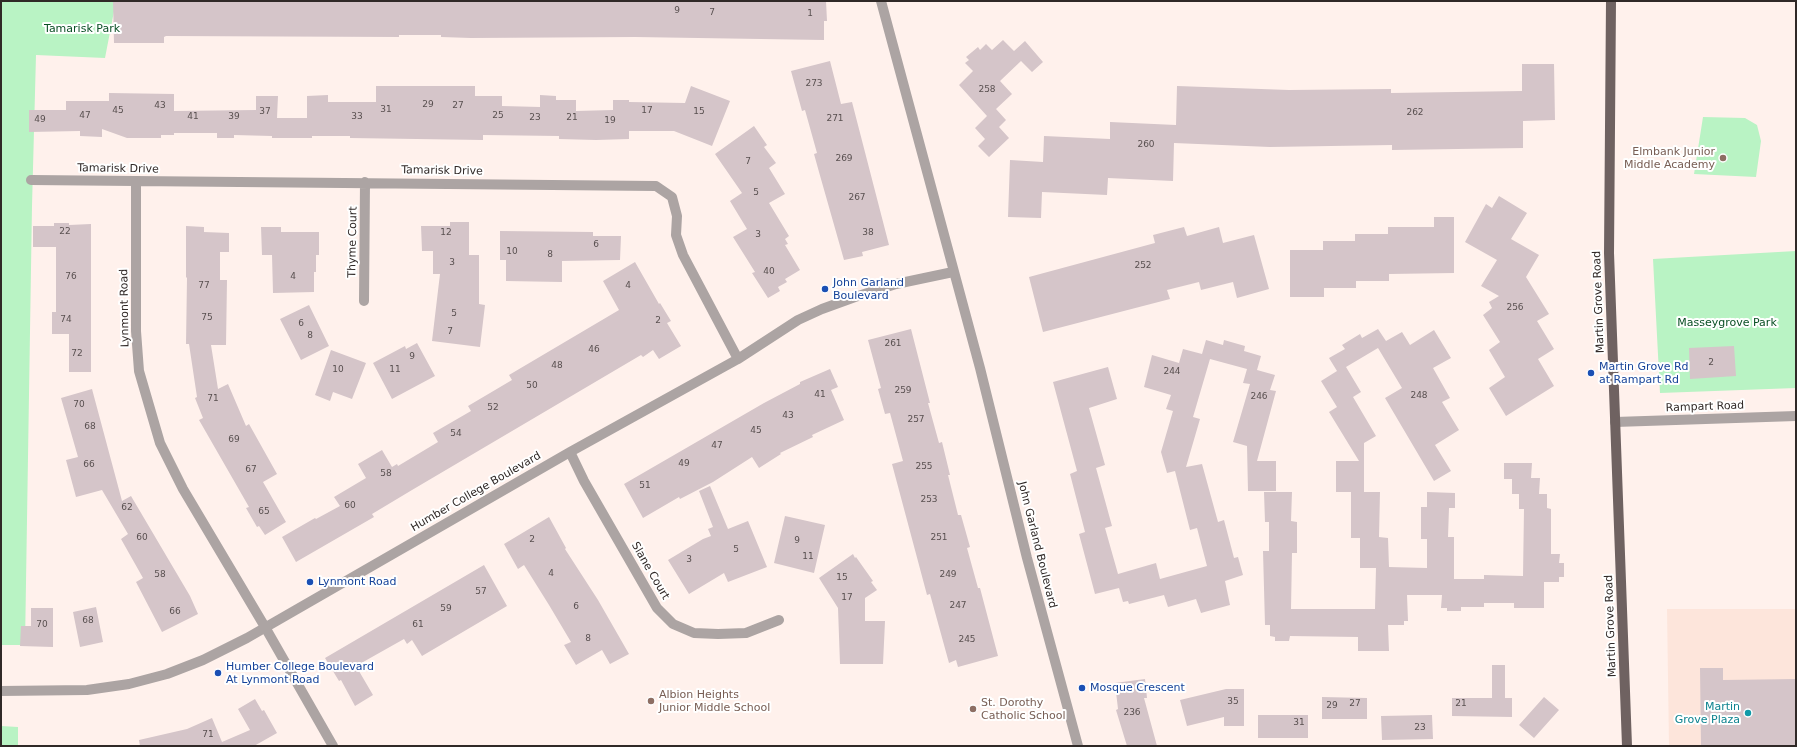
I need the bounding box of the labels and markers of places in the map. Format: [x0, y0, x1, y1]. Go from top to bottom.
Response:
place label: Elmbank Junior Middle Academy [1624, 145, 1715, 171]
marker: Elmbank Junior Middle Academy [1718, 153, 1728, 163]
place label: John Garland Boulevard [833, 276, 904, 302]
marker: John Garland Boulevard [820, 284, 830, 294]
place label: Martin Grove Rd at Rampart Rd [1599, 360, 1689, 386]
marker: Martin Grove Rd at Rampart Rd [1586, 368, 1596, 378]
place label: Lynmont Road [318, 575, 396, 589]
marker: Lynmont Road [305, 577, 315, 587]
place label: Humber College Boulevard At Lynmont Road [226, 660, 374, 686]
marker: Humber College Boulevard At Lynmont Road [213, 668, 223, 678]
place label: Mosque Crescent [1090, 681, 1185, 695]
marker: Mosque Crescent [1077, 683, 1087, 693]
place label: Albion Heights Junior Middle School [659, 688, 770, 714]
marker: Albion Heights Junior Middle School [646, 696, 656, 706]
place label: St. Dorothy Catholic School [981, 696, 1066, 722]
place label: Martin Grove Plaza [1675, 700, 1740, 726]
marker: St. Dorothy Catholic School [968, 704, 978, 714]
marker: Martin Grove Plaza [1743, 708, 1753, 718]

